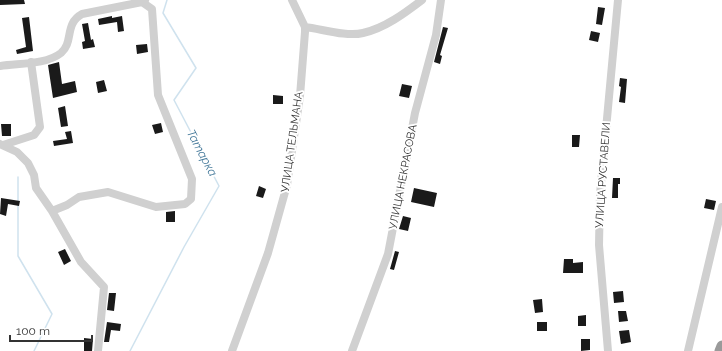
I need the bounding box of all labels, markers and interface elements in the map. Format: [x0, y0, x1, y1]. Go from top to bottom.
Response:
street label: УЛИЦА ТЕЛЬМАНА [278, 90, 306, 193]
street label: УЛИЦА РУСТАВЕЛИ [593, 122, 613, 228]
street label: УЛИЦА НЕКРАСОВА [386, 123, 420, 231]
water label: Татарка [184, 127, 220, 179]
scale bar [10, 317, 92, 343]
text: 100 m [16, 324, 50, 338]

